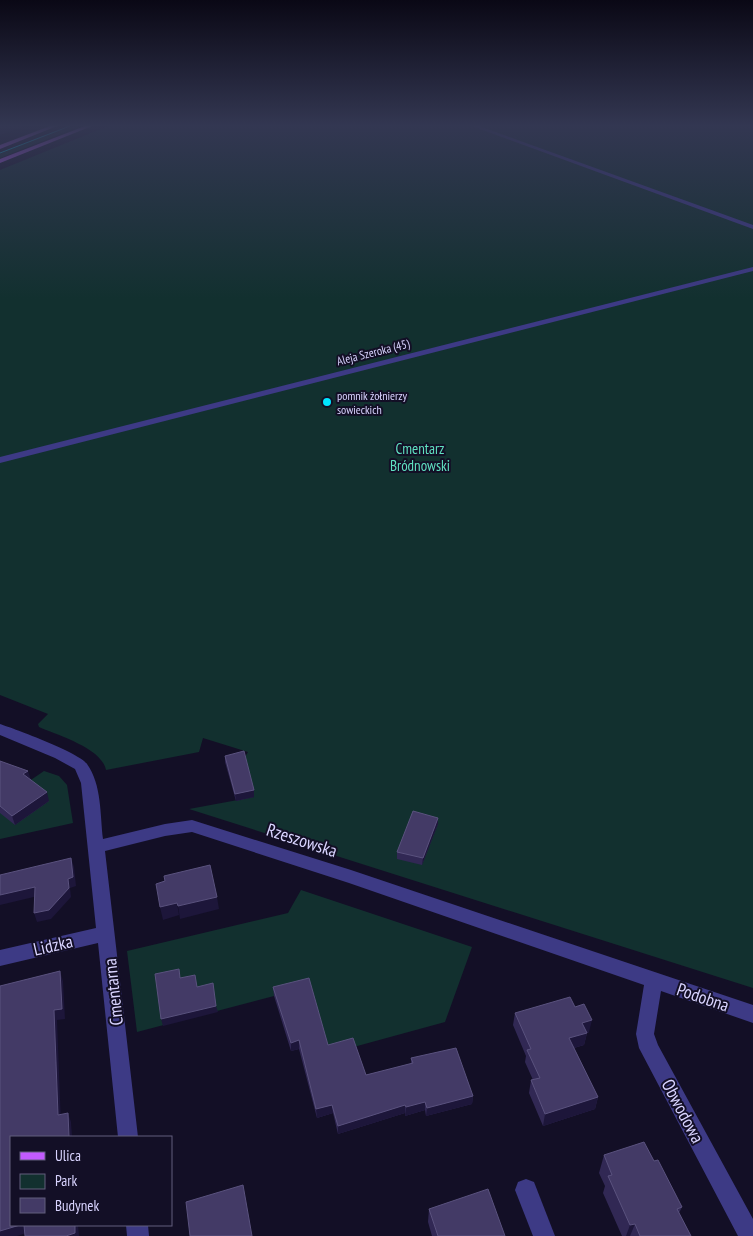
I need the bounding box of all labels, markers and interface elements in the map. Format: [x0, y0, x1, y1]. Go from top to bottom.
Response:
street label: Aleja Szeroka (45) [335, 336, 411, 368]
place label: pomnik żołnierzy sowieckich [337, 388, 408, 417]
marker: pomnik żołnierzy sowieckich [321, 396, 333, 408]
park label: Cmentarz Bródnowski [390, 439, 450, 475]
street label: Rzeszowska [264, 818, 340, 862]
street label: Lidzka [31, 929, 75, 961]
street label: Cmentarna [98, 957, 128, 1027]
street label: Podobna [674, 977, 732, 1017]
street label: Obwodowa [657, 1075, 709, 1147]
legend [10, 1136, 172, 1226]
text: Ulica [55, 1146, 81, 1165]
text: Park [55, 1171, 77, 1190]
text: Budynek [55, 1196, 99, 1215]

